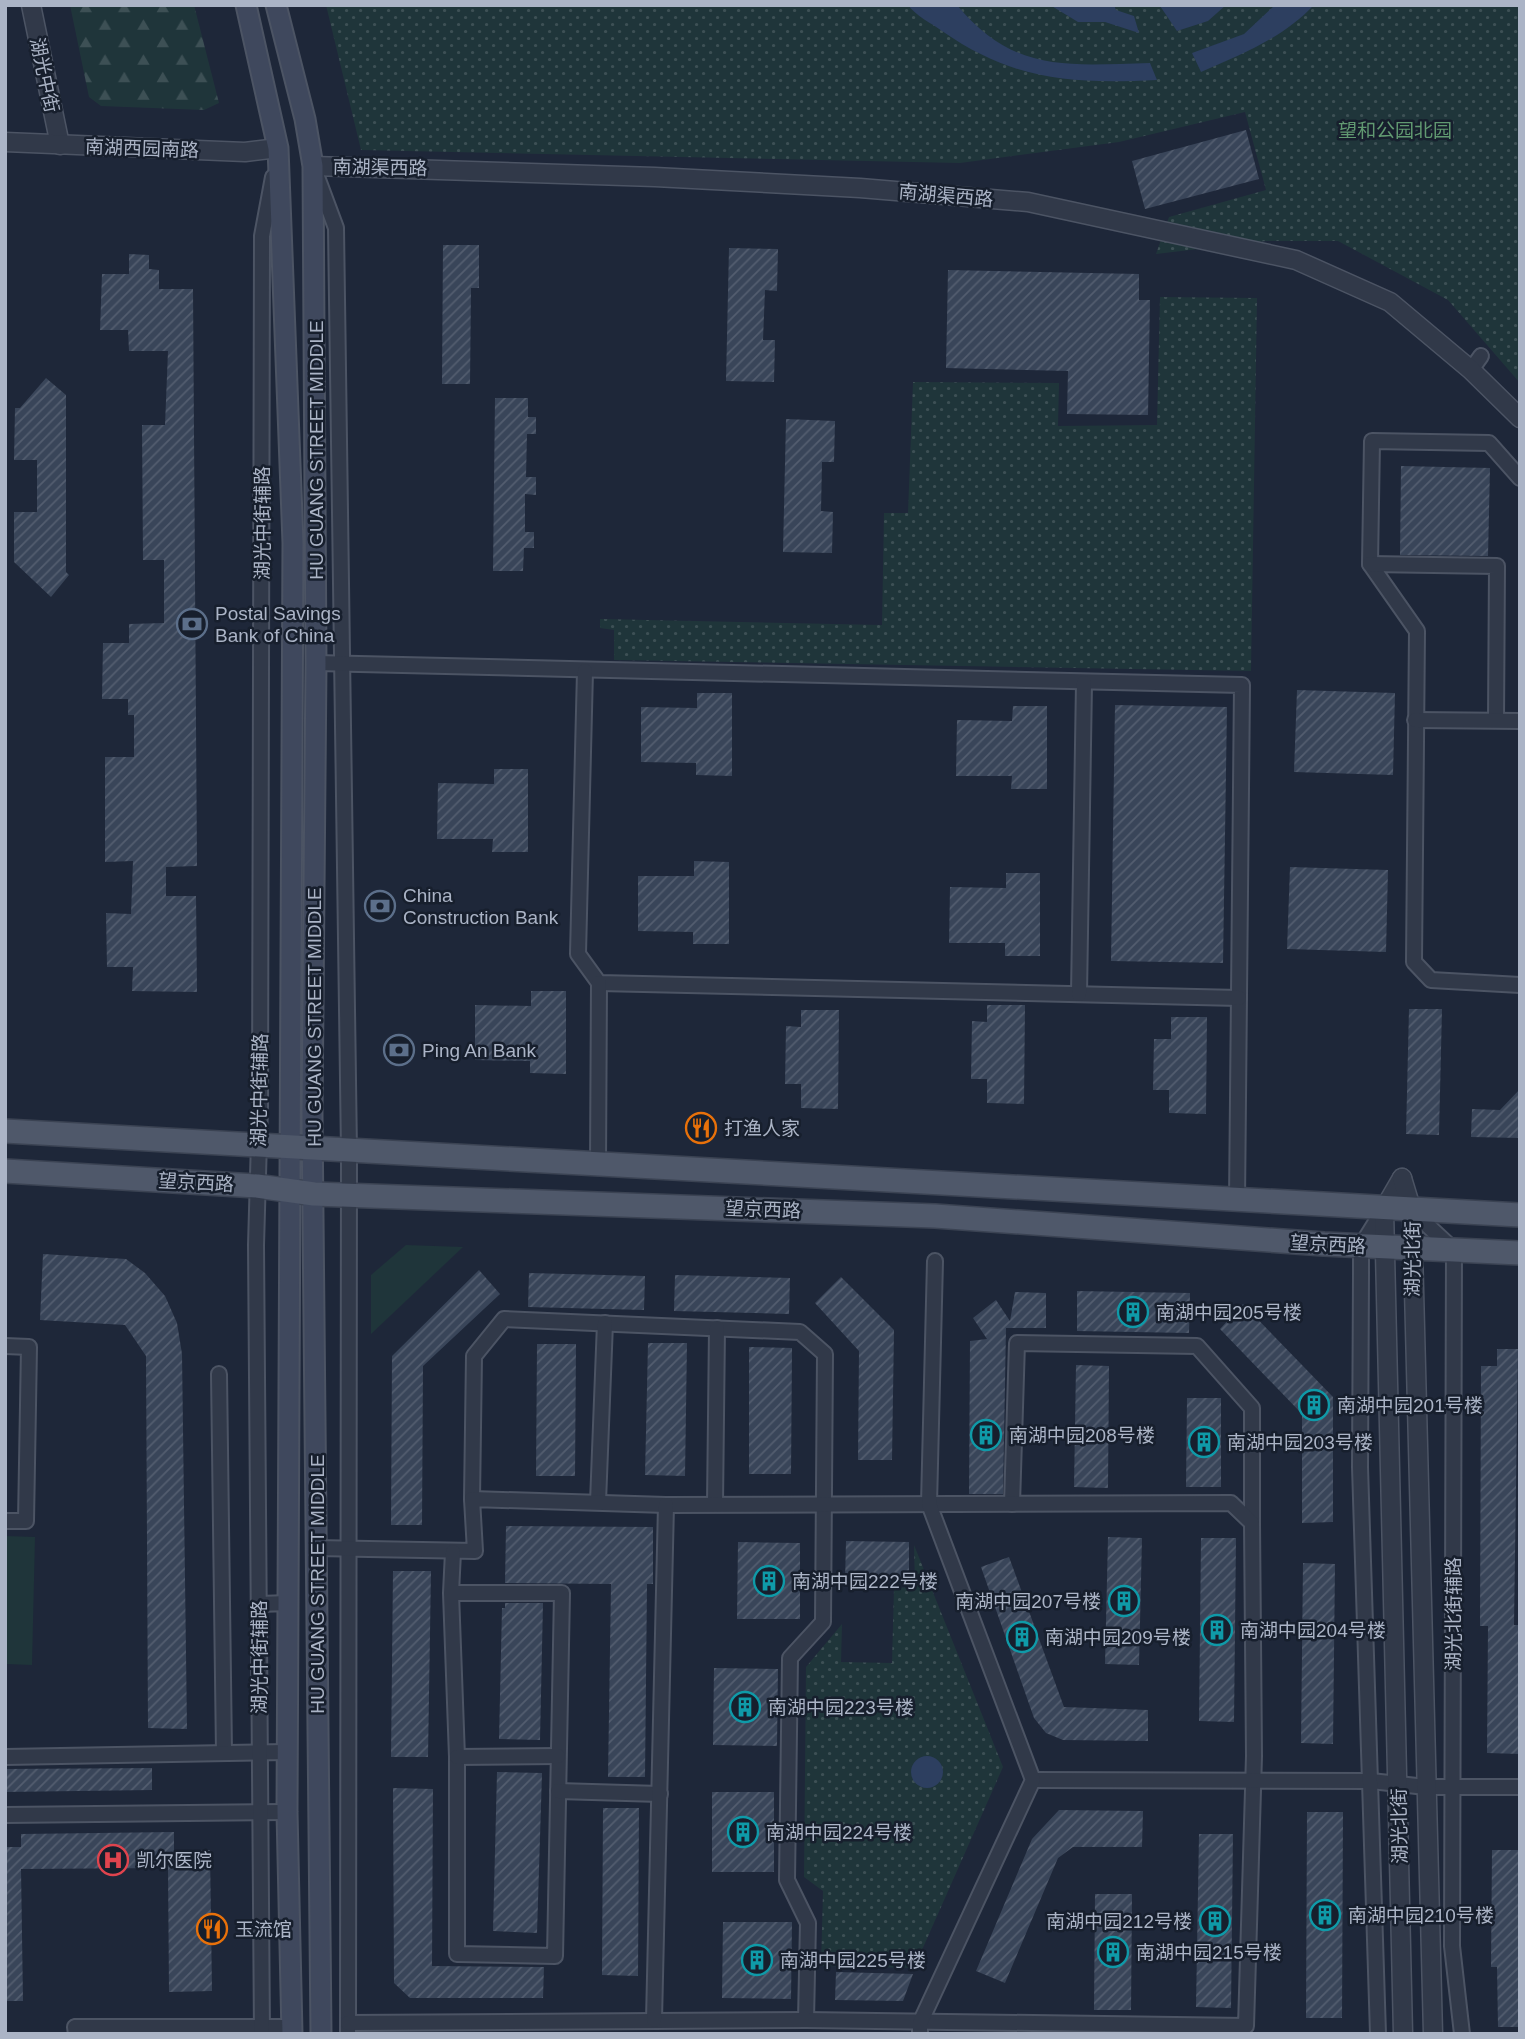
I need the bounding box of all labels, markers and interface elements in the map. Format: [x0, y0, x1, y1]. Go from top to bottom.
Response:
street label: 湖光中街 [26, 36, 63, 114]
park label: 望和公园北园 [1338, 120, 1452, 141]
street label: 南湖西园南路 [85, 136, 199, 161]
street label: 南湖渠西路 [332, 156, 428, 179]
street label: 南湖渠西路 [898, 181, 994, 210]
street label: HU GUANG STREET MIDDLE [306, 320, 327, 580]
street label: 湖光中街辅路 [252, 466, 273, 580]
place label: Postal Savings Bank of China [215, 603, 341, 646]
bank icon: Postal Savings Bank of China [175, 607, 209, 641]
place label: China Construction Bank [403, 885, 559, 928]
street label: HU GUANG STREET MIDDLE [304, 887, 325, 1147]
bank icon: China Construction Bank [363, 889, 397, 923]
street label: 湖光中街辅路 [248, 1033, 271, 1147]
bank icon: Ping An Bank [382, 1033, 416, 1067]
place label: Ping An Bank [422, 1040, 537, 1061]
restaurant icon: 打渔人家 [684, 1111, 718, 1145]
place label: 打渔人家 [724, 1118, 800, 1139]
street label: 望京西路 [157, 1170, 234, 1195]
street label: 望京西路 [725, 1198, 801, 1221]
street label: 湖光北街 [1402, 1221, 1423, 1297]
street label: 望京西路 [1289, 1232, 1366, 1257]
building icon: 南湖中园205号楼 [1116, 1295, 1150, 1329]
place label: 南湖中园205号楼 [1156, 1302, 1302, 1323]
building icon: 南湖中园201号楼 [1297, 1388, 1331, 1422]
place label: 南湖中园201号楼 [1337, 1395, 1483, 1416]
building icon: 南湖中园208号楼 [969, 1418, 1003, 1452]
place label: 南湖中园208号楼 [1009, 1425, 1155, 1446]
building icon: 南湖中园203号楼 [1187, 1425, 1221, 1459]
place label: 南湖中园203号楼 [1227, 1432, 1373, 1453]
street label: HU GUANG STREET MIDDLE [307, 1454, 328, 1714]
street label: 湖光北街辅路 [1443, 1557, 1464, 1671]
building icon: 南湖中园222号楼 [752, 1564, 786, 1598]
place label: 南湖中园222号楼 [792, 1571, 938, 1592]
building icon: 南湖中园207号楼 [1107, 1584, 1141, 1618]
place label: 南湖中园207号楼 [955, 1591, 1101, 1612]
street label: 湖光中街辅路 [249, 1600, 270, 1714]
building icon: 南湖中园204号楼 [1200, 1613, 1234, 1647]
building icon: 南湖中园209号楼 [1005, 1620, 1039, 1654]
place label: 南湖中园204号楼 [1240, 1620, 1386, 1641]
place label: 南湖中园209号楼 [1045, 1627, 1191, 1648]
building icon: 南湖中园223号楼 [728, 1690, 762, 1724]
place label: 南湖中园223号楼 [768, 1697, 914, 1718]
street label: 湖光北街 [1388, 1788, 1411, 1864]
building icon: 南湖中园224号楼 [726, 1815, 760, 1849]
place label: 南湖中园224号楼 [766, 1822, 912, 1843]
hospital icon: 凯尔医院 [96, 1843, 130, 1877]
place label: 凯尔医院 [136, 1850, 212, 1871]
building icon: 南湖中园210号楼 [1308, 1898, 1342, 1932]
building icon: 南湖中园212号楼 [1198, 1904, 1232, 1938]
place label: 南湖中园210号楼 [1348, 1905, 1494, 1926]
place label: 南湖中园212号楼 [1046, 1911, 1192, 1932]
restaurant icon: 玉流馆 [195, 1912, 229, 1946]
place label: 玉流馆 [235, 1919, 292, 1940]
building icon: 南湖中园215号楼 [1096, 1935, 1130, 1969]
place label: 南湖中园215号楼 [1136, 1942, 1282, 1963]
building icon: 南湖中园225号楼 [740, 1943, 774, 1977]
place label: 南湖中园225号楼 [780, 1950, 926, 1971]

